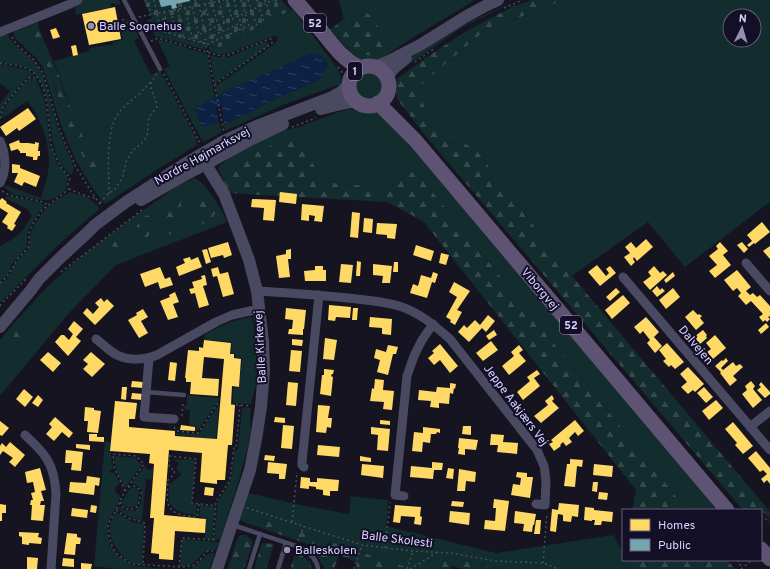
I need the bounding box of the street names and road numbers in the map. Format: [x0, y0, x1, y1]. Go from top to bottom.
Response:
road number: 52 [304, 14, 326, 32]
road number: 1 [348, 62, 362, 80]
street label: Nordre Højmarksvej [152, 124, 253, 190]
street label: Viborgvej [517, 265, 562, 314]
street label: Balle Kirkevej [251, 310, 271, 384]
road number: 52 [560, 316, 582, 334]
street label: Dalvejen [674, 323, 716, 369]
street label: Jeppe Aakjærs Vej [479, 361, 551, 450]
street label: Balle Skolesti [360, 528, 434, 552]

